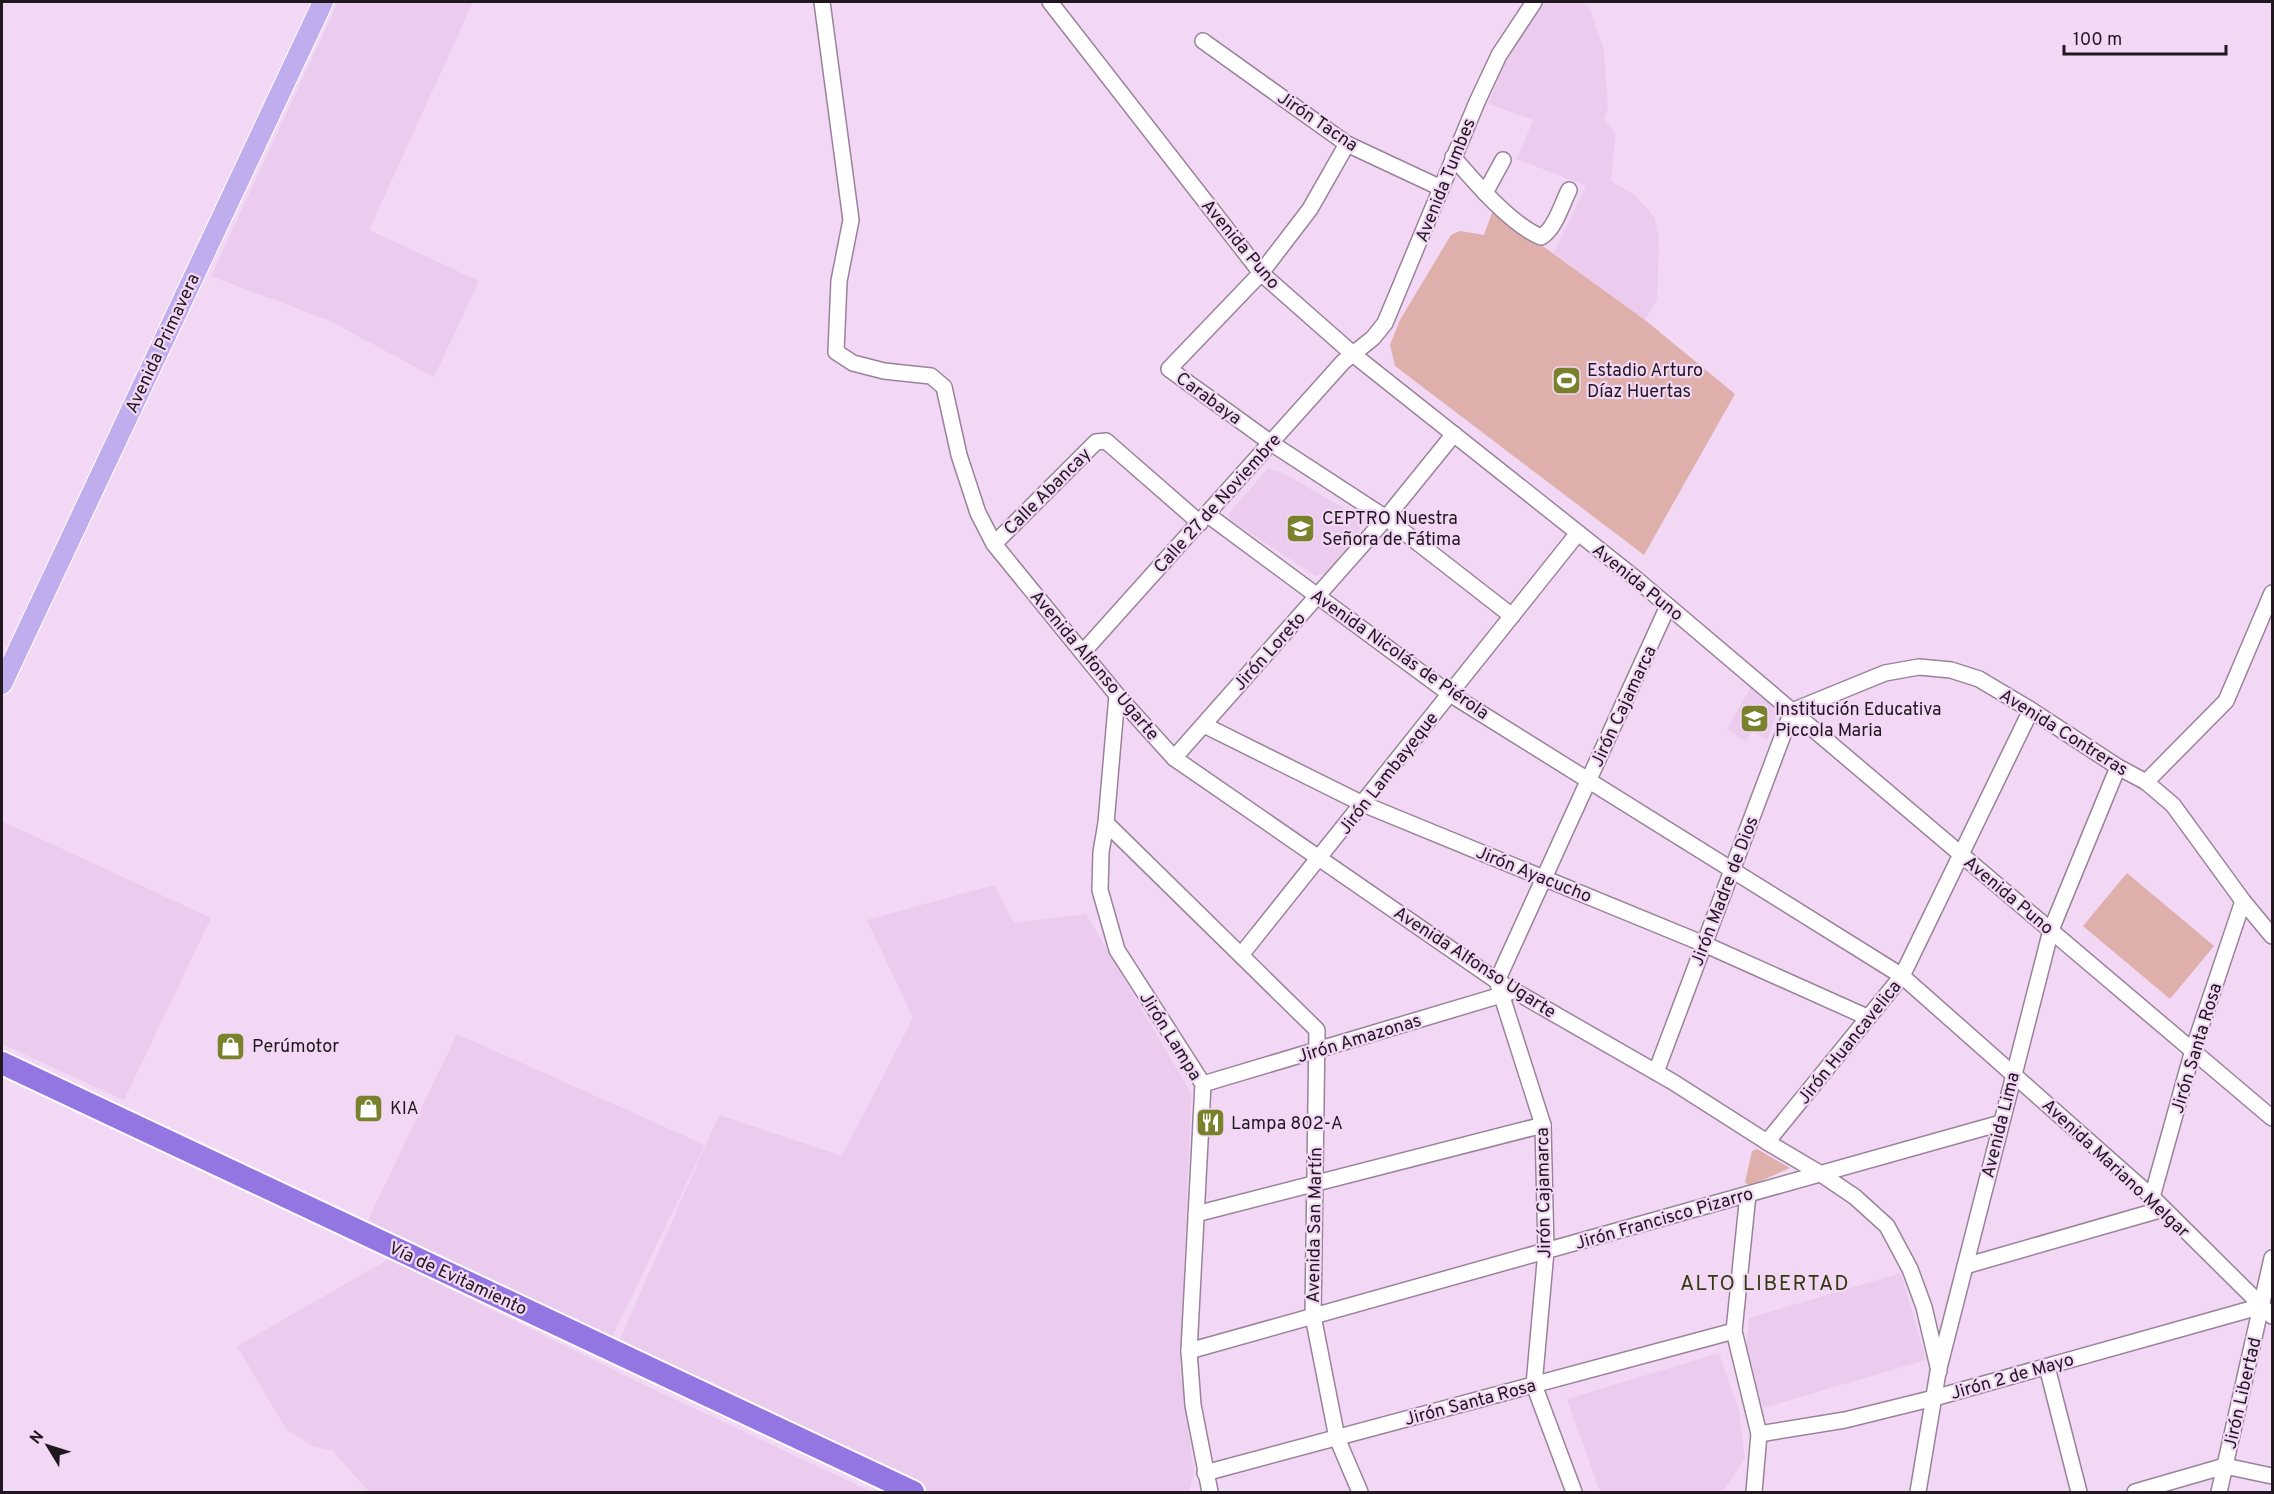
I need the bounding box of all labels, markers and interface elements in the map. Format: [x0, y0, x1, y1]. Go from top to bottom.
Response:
scale bar [2064, 18, 2226, 56]
text: 100 m [2073, 29, 2122, 52]
street label: Jirón Tacna [1272, 87, 1362, 158]
street label: Avenida Tumbes [1411, 115, 1482, 246]
street label: Avenida Puno [1195, 195, 1284, 295]
street label: Avenida Primavera [121, 270, 206, 417]
place label: Estadio Arturo Díaz Huertas [1587, 360, 1703, 404]
sports icon: Estadio Arturo Díaz Huertas [1550, 364, 1582, 396]
street label: Carabaya [1171, 368, 1246, 431]
street label: Calle 27 de Noviembre [1149, 429, 1287, 579]
street label: Calle Abancay [1000, 444, 1097, 541]
place label: CEPTRO Nuestra Señora de Fátima [1322, 508, 1461, 552]
school or university icon: CEPTRO Nuestra Señora de Fátima [1285, 512, 1317, 544]
street label: Avenida Puno [1587, 539, 1687, 627]
street label: Avenida Nicolás de Piérola [1305, 585, 1493, 726]
street label: Avenida Alfonso Ugarte [1024, 586, 1163, 746]
street label: Jirón Loreto [1229, 608, 1311, 696]
street label: Jirón Cajamarca [1586, 642, 1662, 771]
street label: Avenida Contreras [1995, 684, 2132, 782]
place label: Institución Educativa Piccola Maria [1775, 699, 1942, 743]
school or university icon: Institución Educativa Piccola Maria [1738, 703, 1770, 735]
street label: Jirón Lambayeque [1334, 708, 1444, 840]
street label: Jirón Madre de Dios [1686, 813, 1765, 970]
street label: Jirón Ayacucho [1472, 842, 1595, 909]
street label: Avenida Puno [1958, 852, 2058, 941]
street label: Avenida Alfonso Ugarte [1389, 902, 1560, 1024]
street label: Jirón Huancavelica [1793, 976, 1907, 1110]
street label: Jirón Santa Rosa [2167, 980, 2228, 1116]
street label: Jirón Lampa [1133, 988, 1206, 1086]
street label: Jirón Amazonas [1295, 1010, 1424, 1069]
shop icon: Perúmotor [215, 1030, 247, 1062]
place label: Perúmotor [252, 1036, 339, 1059]
street label: Avenida Lima [1977, 1070, 2026, 1181]
shop icon: KIA [353, 1092, 385, 1124]
street label: Avenida Mariano Melgar [2036, 1094, 2194, 1244]
place label: KIA [390, 1098, 419, 1121]
restaurant icon: Lampa 802-A [1194, 1107, 1226, 1139]
place label: Lampa 802-A [1231, 1113, 1343, 1136]
street label: Jirón Cajamarca [1532, 1127, 1557, 1259]
street label: Avenida San Martín [1303, 1147, 1328, 1303]
street label: Jirón Francisco Pizarro [1573, 1183, 1756, 1256]
street label: Vía de Evitamiento [384, 1237, 530, 1322]
district label: ALTO LIBERTAD [1680, 1271, 1850, 1298]
street label: Jirón Libertad [2219, 1335, 2267, 1451]
street label: Jirón 2 de Mayo [1948, 1349, 2077, 1406]
street label: Jirón Santa Rosa [1402, 1375, 1539, 1432]
north arrow [18, 1416, 78, 1476]
text: N [26, 1427, 49, 1449]

